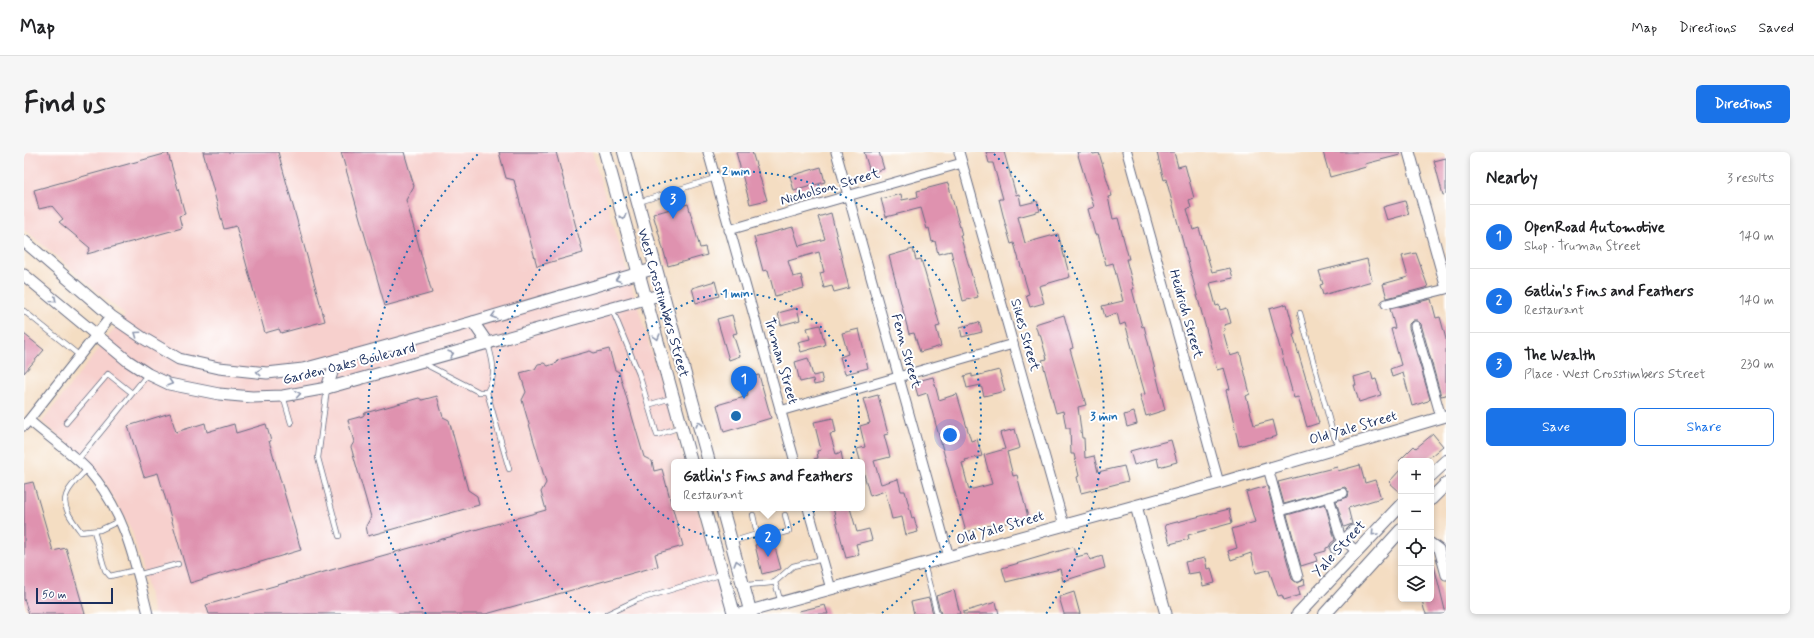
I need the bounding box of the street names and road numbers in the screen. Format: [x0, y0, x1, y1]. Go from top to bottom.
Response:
street label: Nicholson Street [778, 164, 882, 210]
street label: West Crosstimbers Street [633, 226, 693, 380]
street label: Heidrich Street [1165, 267, 1208, 361]
street label: Sikes Street [1006, 297, 1044, 374]
street label: Fenn Street [887, 312, 925, 391]
street label: Truman Street [760, 316, 802, 406]
street label: Garden Oaks Boulevard [281, 339, 417, 389]
street label: Old Yale Street [1307, 407, 1399, 449]
street label: Old Yale Street [954, 507, 1046, 549]
street label: Yale Street [1308, 517, 1370, 581]

